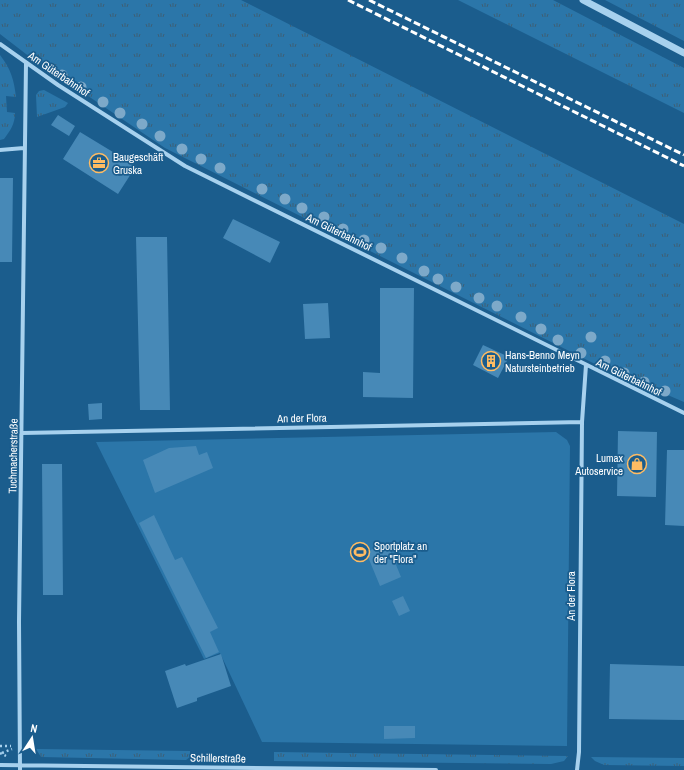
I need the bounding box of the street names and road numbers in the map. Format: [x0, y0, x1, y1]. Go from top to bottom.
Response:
street label: Am Güterbahnhof [25, 48, 93, 100]
street label: Am Güterbahnhof [303, 210, 375, 254]
street label: Am Güterbahnhof [593, 355, 665, 399]
street label: An der Flora [276, 411, 327, 425]
street label: Tuchmacherstraße [5, 418, 21, 494]
street label: An der Flora [564, 571, 578, 622]
street label: Schillerstraße [190, 751, 246, 765]

